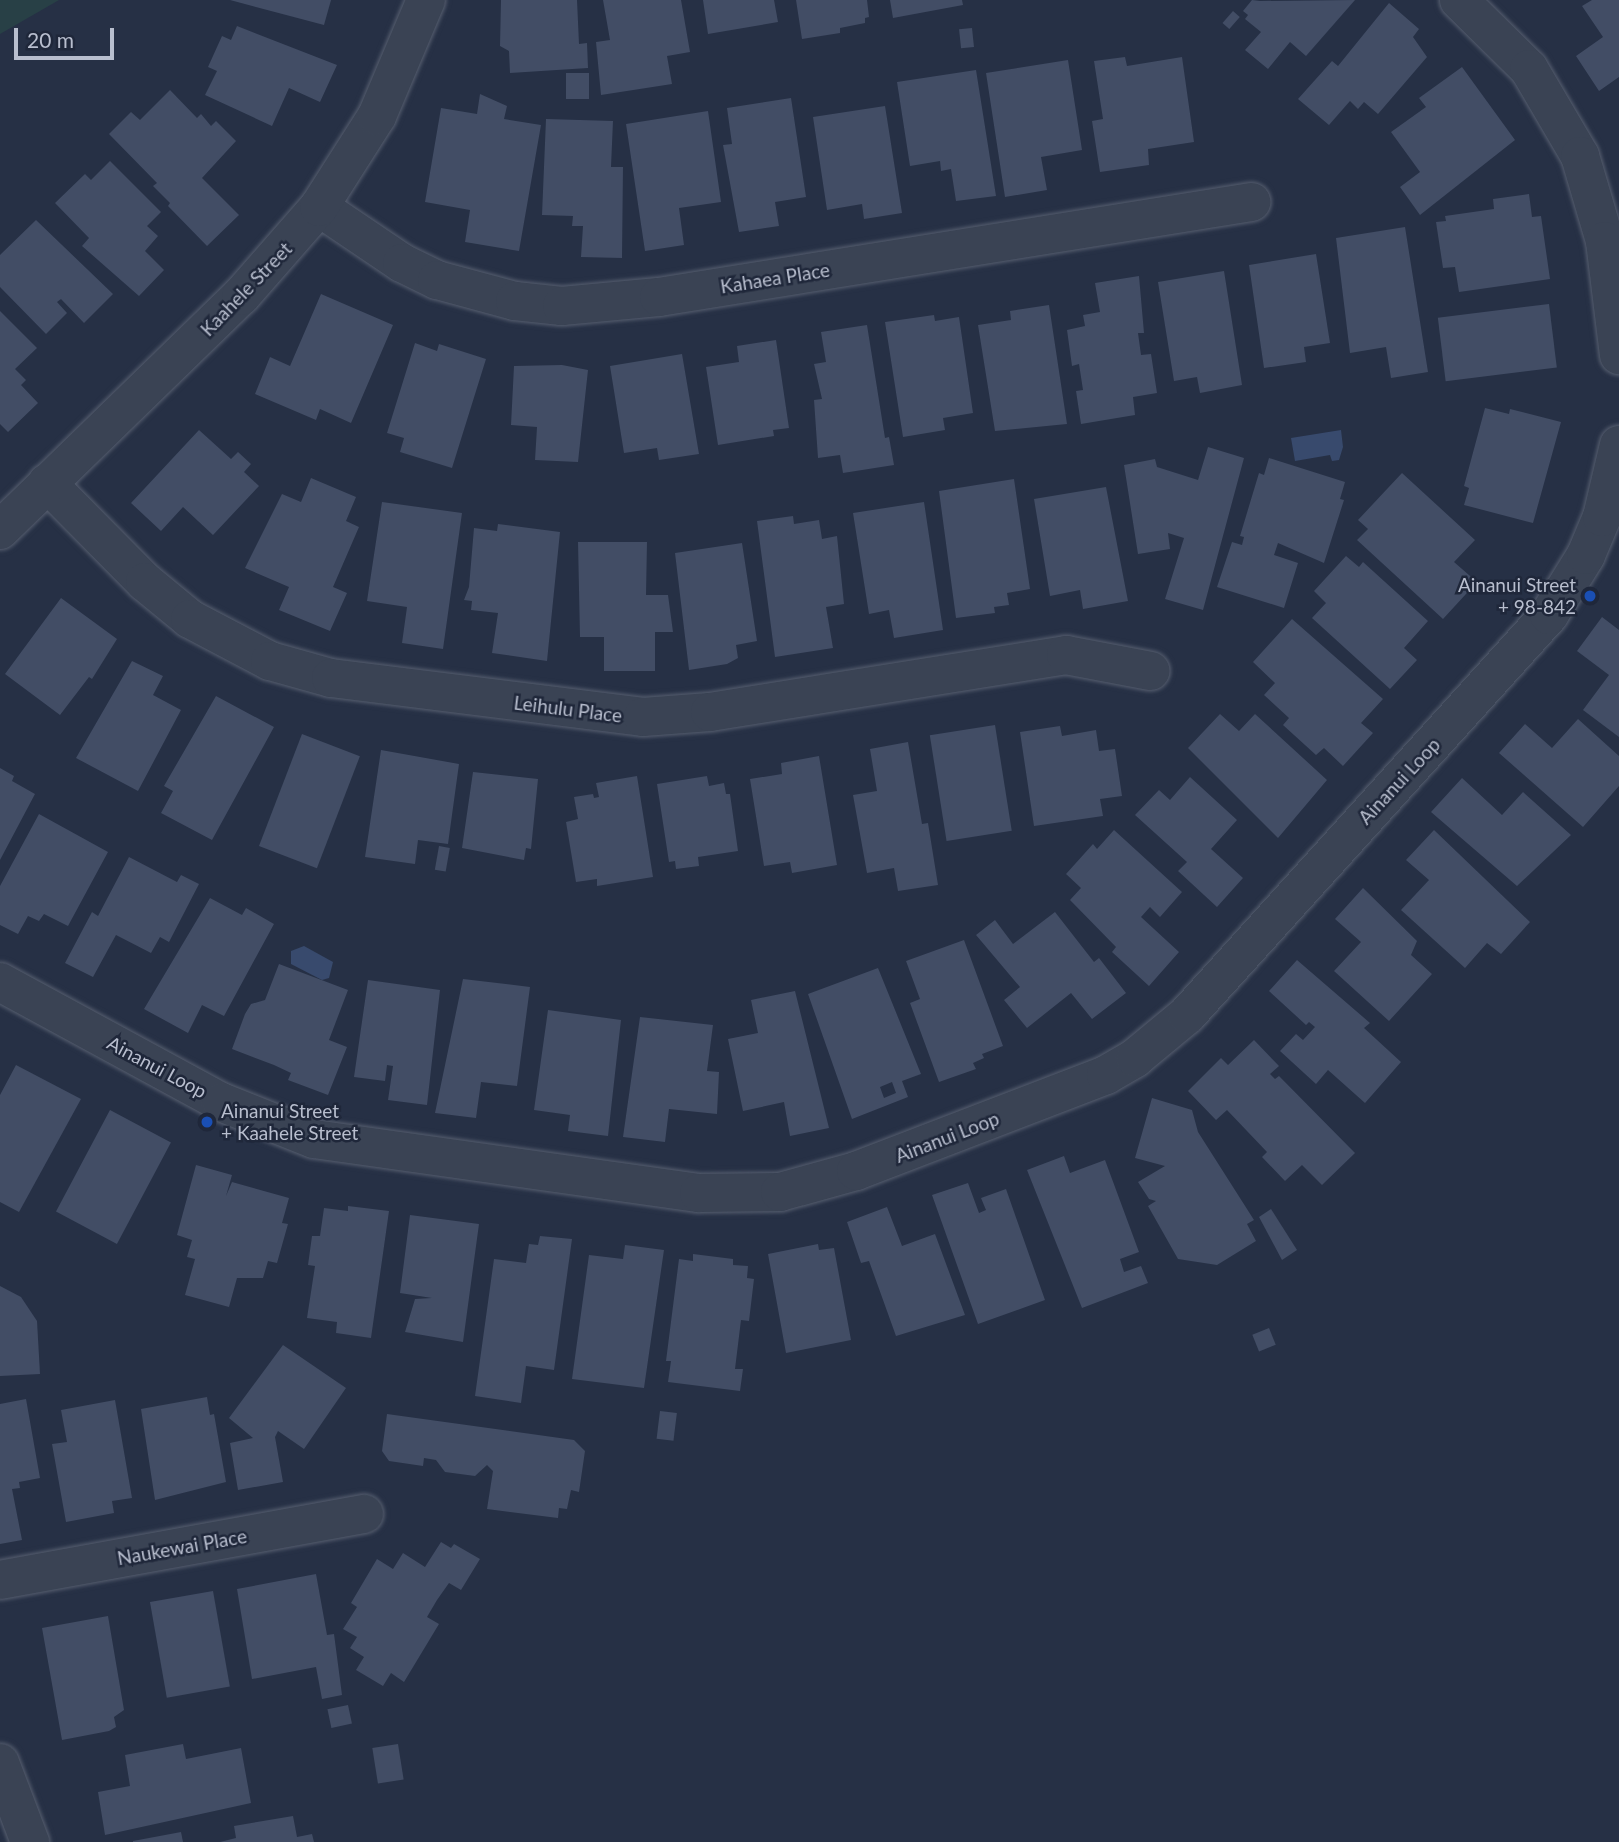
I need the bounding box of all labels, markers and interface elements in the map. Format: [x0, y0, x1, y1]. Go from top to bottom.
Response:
scale bar [18, 14, 117, 58]
text: 20 m [27, 27, 74, 52]
street label: Kaahele Street [196, 237, 296, 341]
street label: Kahaea Place [719, 258, 831, 298]
place label: Ainanui Street + 98-842 [1458, 574, 1576, 618]
marker: Ainanui Street + 98-842 [1582, 588, 1598, 604]
street label: Leihulu Place [513, 691, 623, 727]
street label: Ainanui Loop [1353, 733, 1445, 829]
street label: Ainanui Loop [103, 1031, 211, 1103]
place label: Ainanui Street + Kaahele Street [221, 1100, 358, 1144]
street label: Ainanui Loop [892, 1107, 1002, 1167]
marker: Ainanui Street + Kaahele Street [199, 1114, 215, 1130]
street label: Naukewai Place [115, 1524, 249, 1570]

